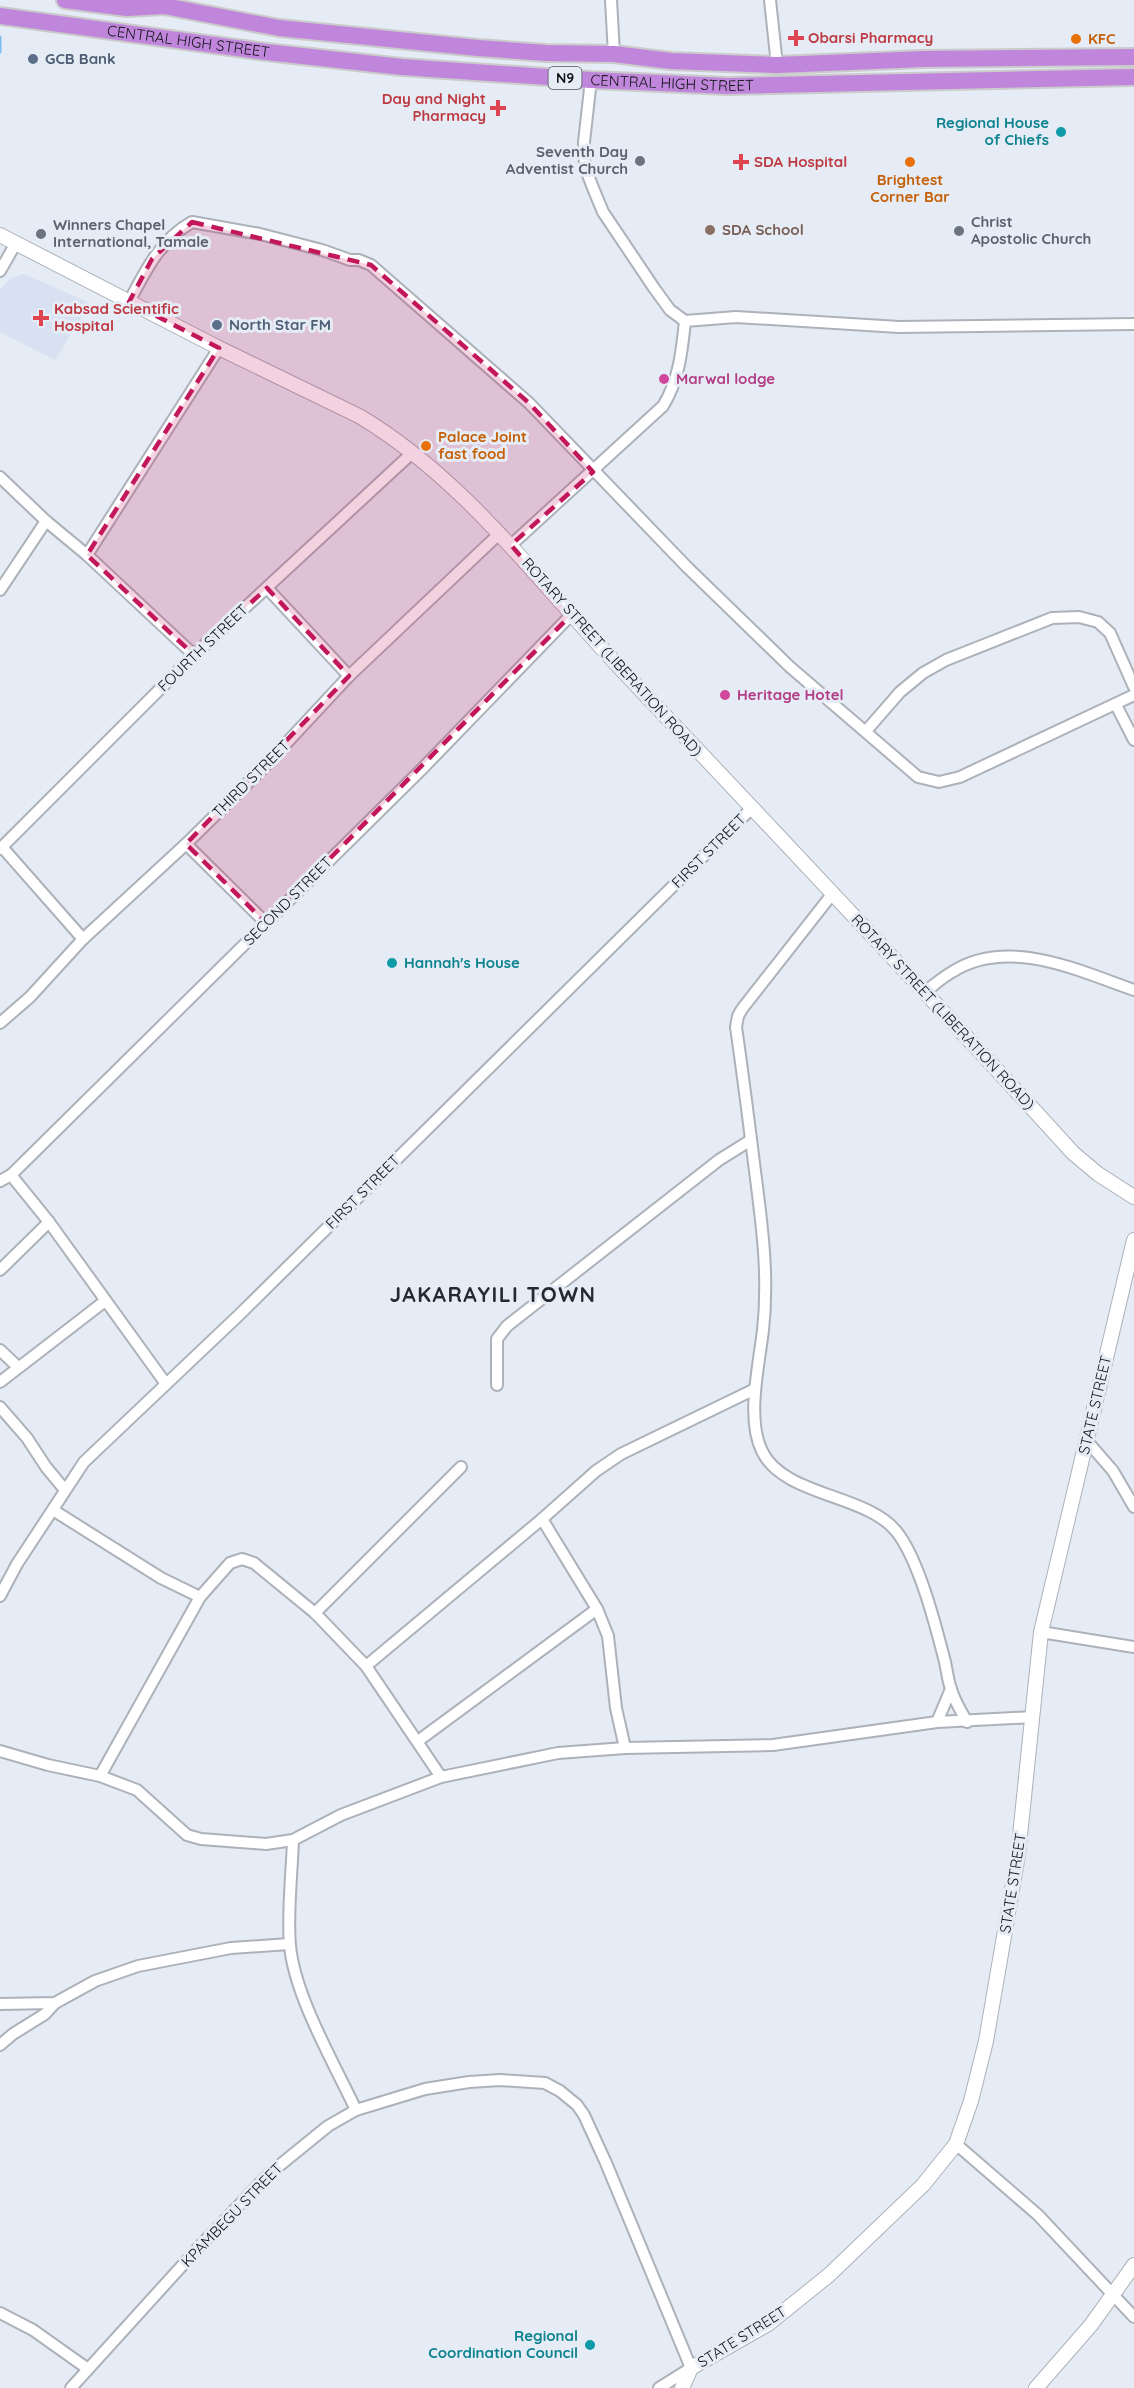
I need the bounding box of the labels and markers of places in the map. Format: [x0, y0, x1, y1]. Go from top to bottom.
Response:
place label: Obarsi Pharmacy [808, 28, 933, 47]
place label: KFC [1088, 29, 1116, 48]
marker: Obarsi Pharmacy [789, 31, 803, 45]
marker: KFC [1069, 32, 1083, 46]
place label: GCB Bank [45, 49, 116, 68]
marker: GCB Bank [26, 52, 40, 66]
place label: Day and Night Pharmacy [382, 89, 486, 125]
marker: Day and Night Pharmacy [491, 101, 505, 115]
place label: Regional House of Chiefs [936, 113, 1049, 149]
marker: Regional House of Chiefs [1054, 125, 1068, 139]
place label: Seventh Day Adventist Church [506, 142, 628, 178]
place label: SDA Hospital [754, 152, 847, 171]
marker: SDA Hospital [732, 153, 750, 171]
marker: Seventh Day Adventist Church [633, 154, 647, 168]
marker: Brightest Corner Bar [903, 155, 917, 169]
place label: Brightest Corner Bar [870, 170, 950, 206]
place label: Christ Apostolic Church [971, 212, 1091, 248]
place label: Winners Chapel International, Tamale [53, 215, 209, 251]
place label: SDA School [722, 220, 804, 239]
marker: SDA School [703, 223, 717, 237]
marker: Christ Apostolic Church [952, 224, 966, 238]
marker: Winners Chapel International, Tamale [34, 227, 48, 241]
place label: Kabsad Scientific Hospital [54, 299, 179, 335]
marker: Kabsad Scientific Hospital [32, 309, 50, 327]
place label: North Star FM [229, 315, 331, 334]
marker: North Star FM [210, 318, 224, 332]
place label: Marwal lodge [676, 369, 775, 388]
marker: Marwal lodge [657, 372, 671, 386]
place label: Palace Joint fast food [438, 427, 527, 463]
marker: Palace Joint fast food [419, 439, 433, 453]
place label: Heritage Hotel [737, 685, 844, 704]
marker: Heritage Hotel [718, 688, 732, 702]
place label: Hannah's House [404, 953, 520, 972]
marker: Hannah's House [385, 956, 399, 970]
place label: Regional Coordination Council [428, 2326, 578, 2362]
marker: Regional Coordination Council [583, 2338, 597, 2352]

